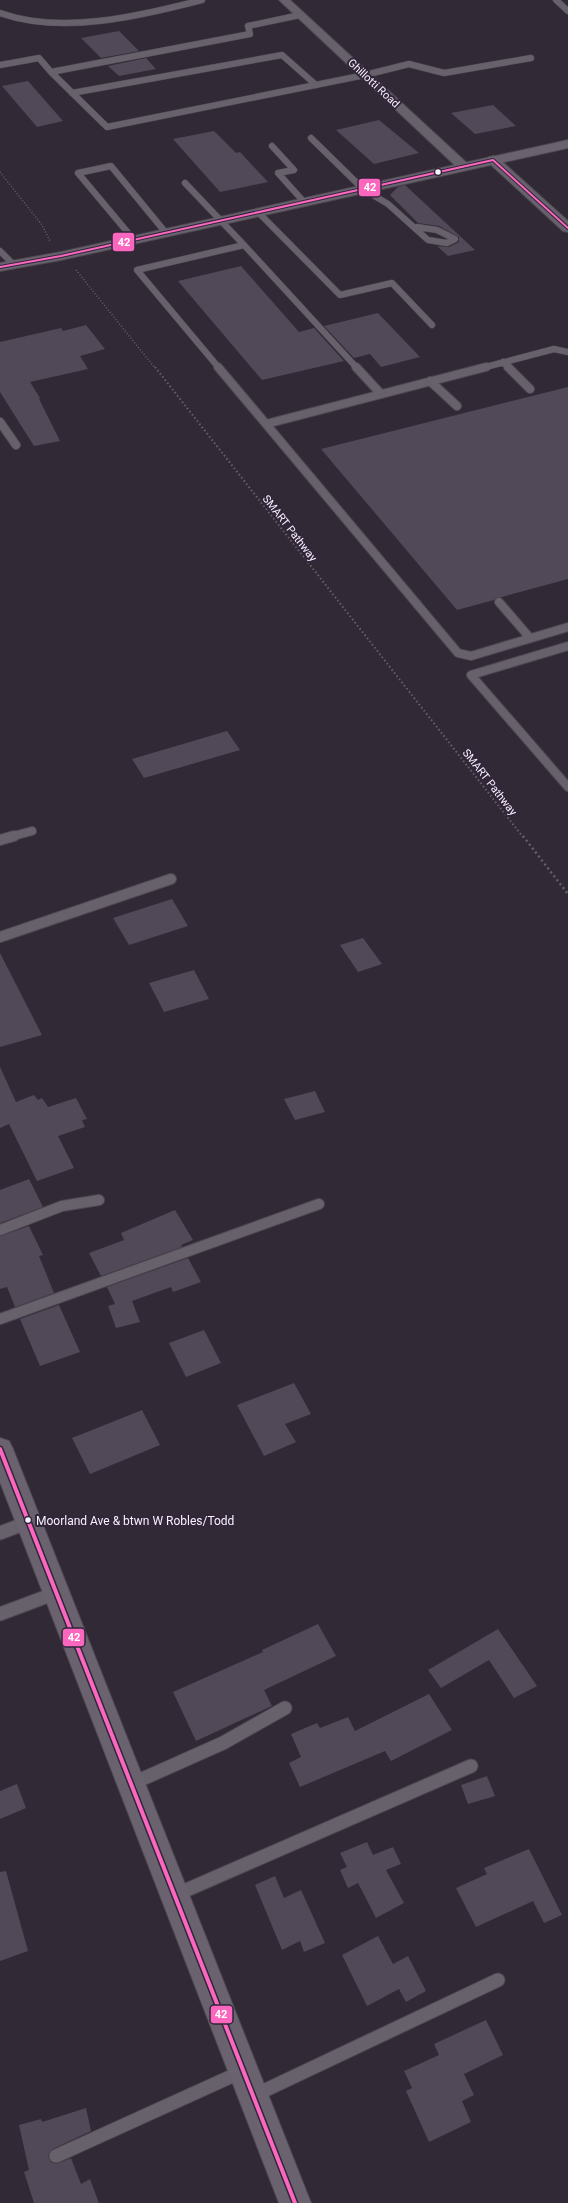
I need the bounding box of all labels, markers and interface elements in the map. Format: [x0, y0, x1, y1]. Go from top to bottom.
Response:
street label: Ghillotti Road [345, 56, 402, 111]
unlabelled marker [433, 167, 443, 177]
line badge: 42 [358, 178, 381, 197]
text: 42 [364, 181, 376, 194]
line badge: 42 [112, 232, 135, 252]
text: 42 [118, 236, 130, 249]
street label: SMART Pathway [260, 492, 320, 565]
street label: SMART Pathway [460, 746, 520, 819]
place label: Moorland Ave & btwn W Robles/Todd [36, 1514, 234, 1528]
marker: Moorland Ave & btwn W Robles/Todd [23, 1515, 33, 1525]
line badge: 42 [62, 1628, 85, 1647]
text: 42 [68, 1631, 80, 1644]
line badge: 42 [210, 2005, 233, 2024]
text: 42 [215, 2008, 227, 2021]

